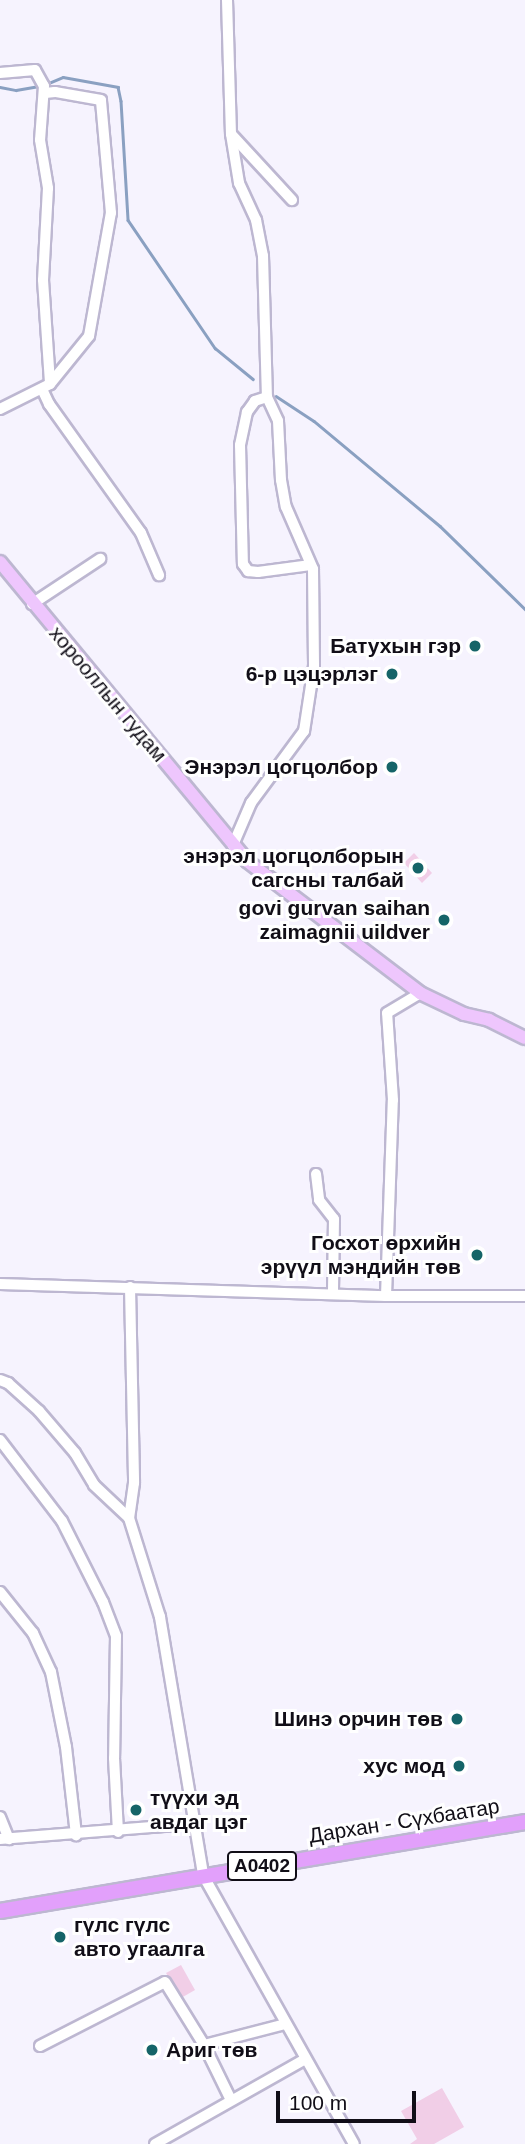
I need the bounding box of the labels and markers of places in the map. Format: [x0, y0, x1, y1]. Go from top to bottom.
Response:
place label: Батухын гэр [330, 633, 461, 659]
marker: Батухын гэр [467, 638, 483, 654]
place label: 6-р цэцэрлэг [246, 661, 378, 687]
marker: 6-р цэцэрлэг [384, 666, 400, 682]
place label: Энэрэл цогцолбор [185, 754, 378, 780]
marker: Энэрэл цогцолбор [384, 759, 400, 775]
place label: энэрэл цогцолборын сагсны талбай [183, 843, 404, 893]
marker: энэрэл цогцолборын сагсны талбай [410, 860, 426, 876]
place label: govi gurvan saihan zaimagnii uildver [239, 895, 430, 945]
marker: govi gurvan saihan zaimagnii uildver [436, 912, 452, 928]
place label: Госхот өрхийн эрүүл мэндийн төв [261, 1230, 461, 1280]
marker: Госхот өрхийн эрүүл мэндийн төв [467, 1245, 487, 1265]
place label: Шинэ орчин төв [274, 1706, 443, 1732]
marker: Шинэ орчин төв [449, 1711, 465, 1727]
place label: хус мод [363, 1753, 445, 1779]
marker: хус мод [451, 1758, 467, 1774]
place label: түүхи эд авдаг цэг [150, 1785, 247, 1835]
marker: түүхи эд авдаг цэг [128, 1802, 144, 1818]
place label: гүлс гүлс авто угаалга [74, 1912, 205, 1962]
marker: гүлс гүлс авто угаалга [52, 1929, 68, 1945]
place label: Ариг төв [166, 2037, 258, 2063]
marker: Ариг төв [144, 2042, 160, 2058]

